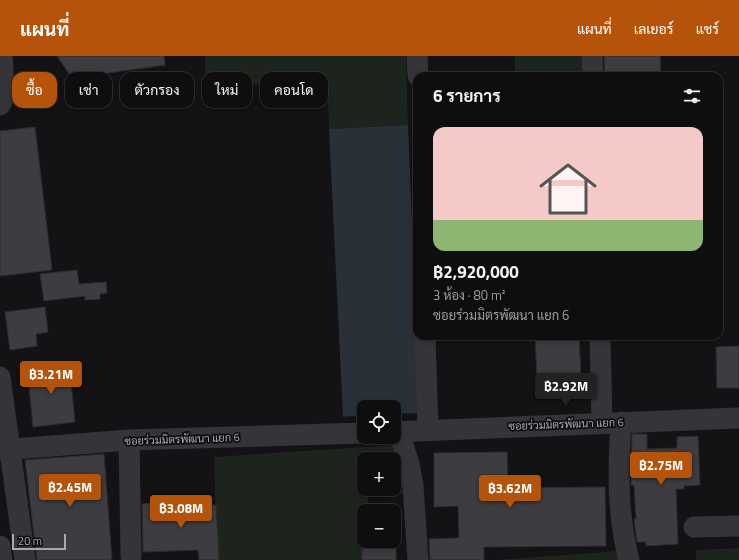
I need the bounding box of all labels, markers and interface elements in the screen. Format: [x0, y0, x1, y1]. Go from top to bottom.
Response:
text: แผนที่ [20, 14, 69, 43]
text: แผนที่ [577, 18, 612, 39]
text: เลเยอร์ [634, 18, 674, 39]
text: แชร์ [696, 18, 719, 39]
chip: ซื้อ [12, 72, 57, 108]
chip: เช่า [65, 72, 112, 108]
chip: ตัวกรอง [120, 72, 194, 108]
chip: ใหม่ [202, 72, 252, 108]
chip: คอนโด [260, 72, 328, 108]
text: 6 รายการ [433, 83, 501, 109]
icon: filters [681, 85, 703, 107]
icon: home [532, 153, 604, 225]
text: ฿2,920,000 [433, 259, 519, 285]
text: 3 ห้อง · 80 m² [433, 285, 505, 305]
text: ซอยร่วมมิตรพัฒนา แยก 6 [433, 305, 569, 325]
pin: ฿3.21M [18, 361, 84, 395]
text: ฿3.21M [29, 364, 73, 384]
pin: ฿2.92M [533, 373, 599, 407]
text: ฿2.92M [544, 376, 588, 396]
map controls [357, 400, 401, 548]
button: locate [357, 400, 401, 444]
street label: ซอยร่วมมิตรพัฒนา แยก 6 [508, 414, 624, 434]
street label: ซอยร่วมมิตรพัฒนา แยก 6 [124, 429, 240, 449]
button: + [357, 452, 401, 496]
pin: ฿2.75M [628, 452, 694, 486]
text: ฿2.75M [639, 455, 683, 475]
pin: ฿2.45M [37, 474, 103, 508]
pin: ฿3.62M [477, 475, 543, 509]
text: ฿2.45M [48, 477, 92, 497]
text: ฿3.62M [488, 478, 532, 498]
pin: ฿3.08M [148, 495, 214, 529]
text: ฿3.08M [159, 498, 203, 518]
button: − [357, 504, 401, 548]
scale bar [12, 532, 66, 551]
text: 20 m [18, 533, 42, 549]

